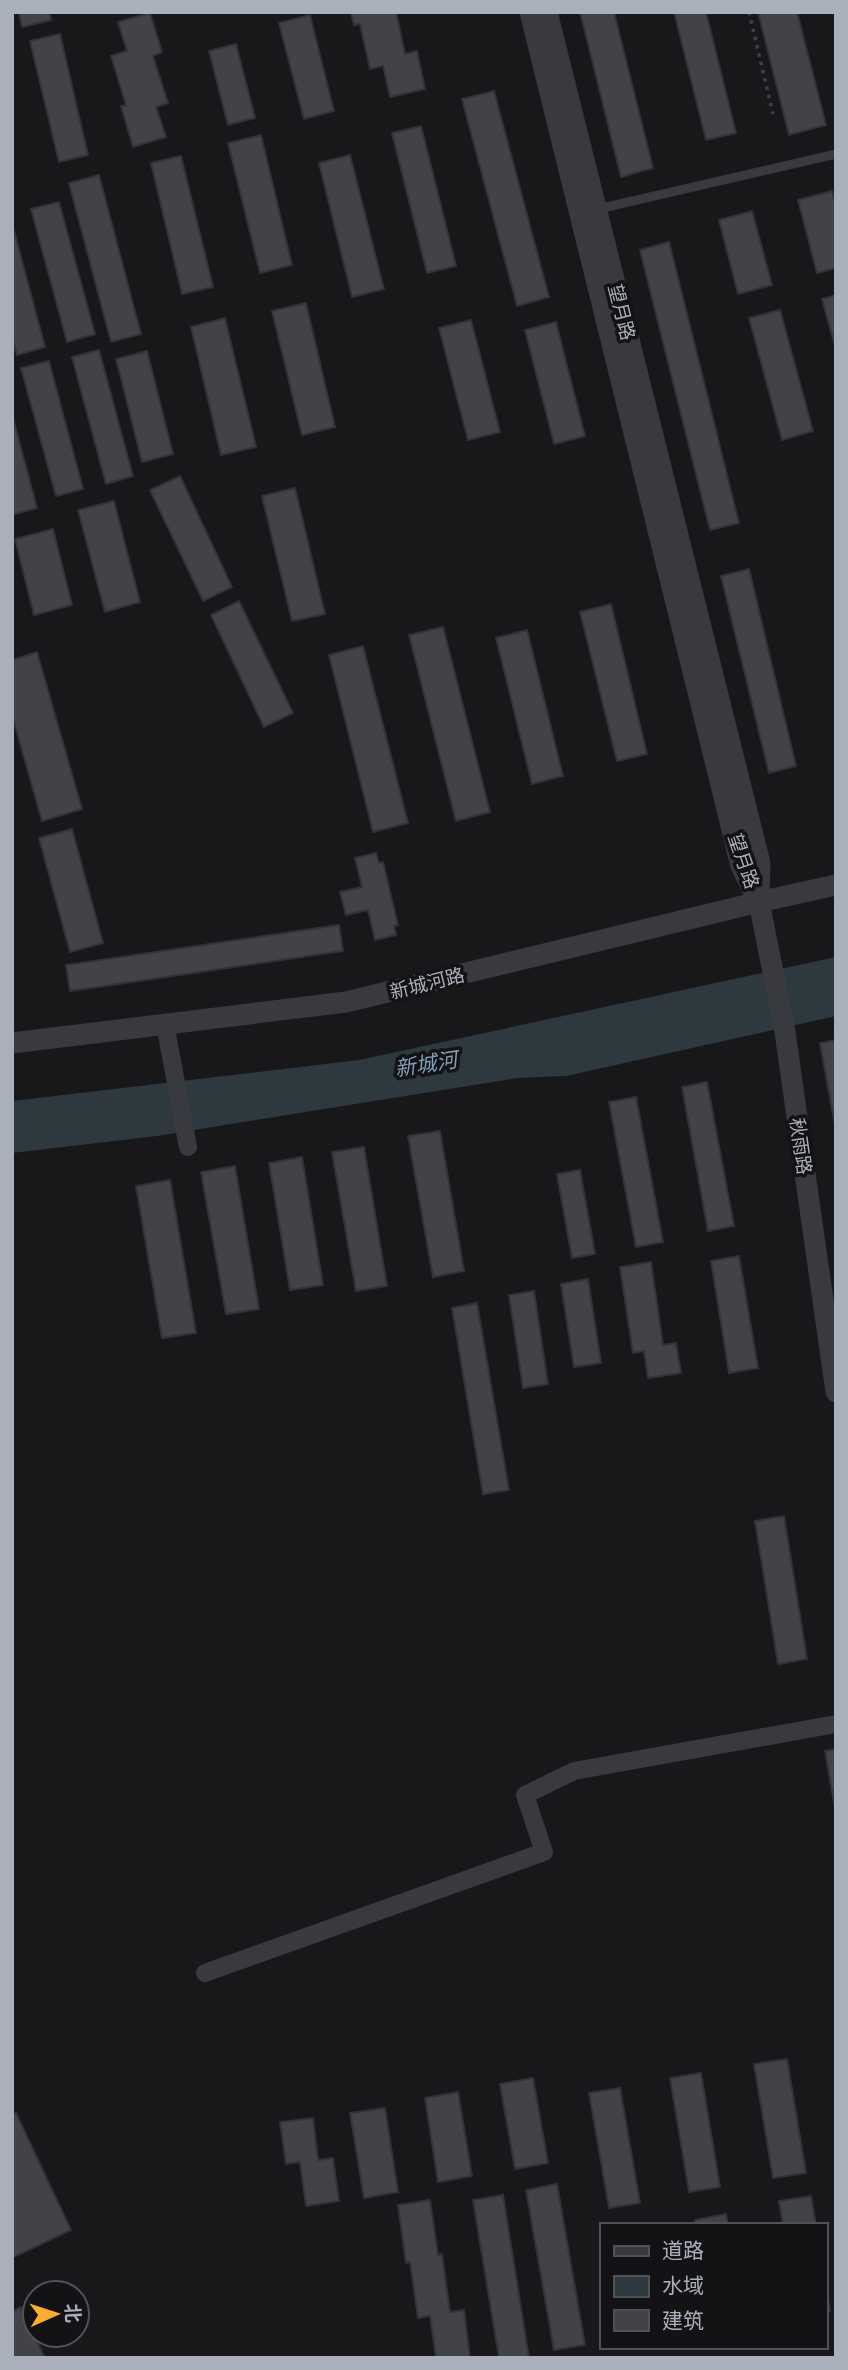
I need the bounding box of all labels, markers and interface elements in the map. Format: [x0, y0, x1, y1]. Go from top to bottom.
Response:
street label: 望月路 [603, 281, 641, 343]
street label: 望月路 [723, 830, 765, 892]
street label: 新城河路 [387, 962, 467, 1004]
water label: 新城河 [393, 1045, 463, 1082]
street label: 秋雨路 [785, 1116, 817, 1176]
legend [600, 2223, 827, 2349]
text: 道路 [662, 2237, 704, 2264]
text: 水域 [662, 2272, 704, 2299]
north arrow [21, 2279, 91, 2349]
text: 北 [60, 2303, 85, 2323]
text: 建筑 [662, 2307, 704, 2334]

